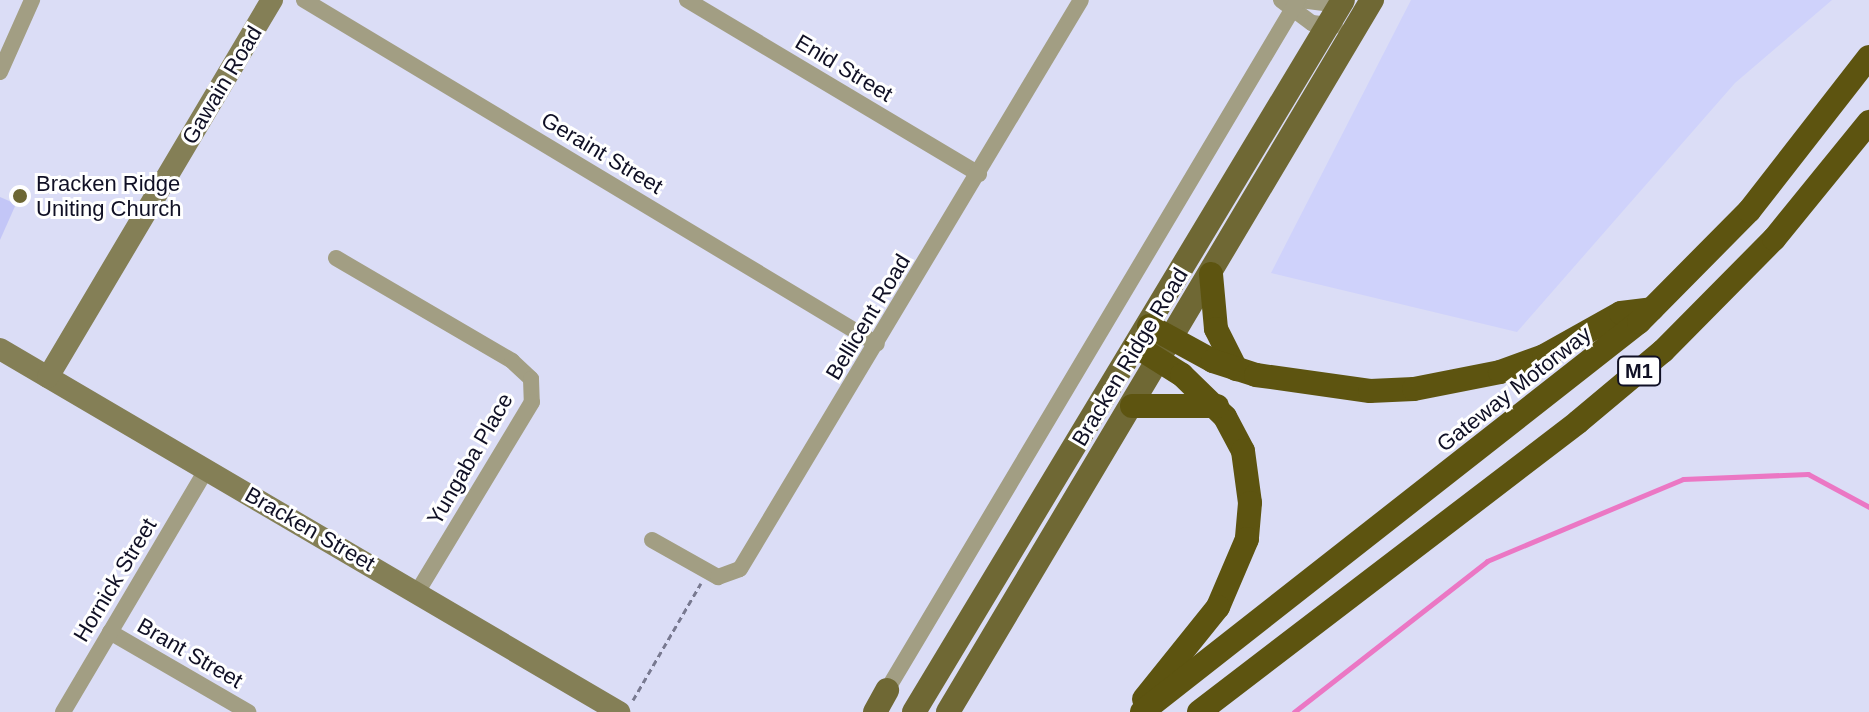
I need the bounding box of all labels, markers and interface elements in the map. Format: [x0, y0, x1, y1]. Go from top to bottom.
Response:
street label: Gawain Road [176, 21, 268, 149]
street label: Enid Street [791, 29, 897, 107]
street label: Geraint Street [537, 106, 667, 200]
place label: Bracken Ridge Uniting Church [36, 170, 182, 222]
marker: Bracken Ridge Uniting Church [11, 187, 29, 205]
street label: Bellicent Road [820, 249, 916, 385]
street label: Bracken Ridge Road [1066, 263, 1194, 451]
street label: Gateway Motorway [1432, 321, 1596, 457]
road number: M1 [1617, 355, 1661, 387]
street label: Yungaba Place [422, 388, 518, 530]
street label: Bracken Street [240, 481, 380, 577]
street label: Hornick Street [68, 513, 162, 647]
street label: Brant Street [133, 612, 247, 694]

